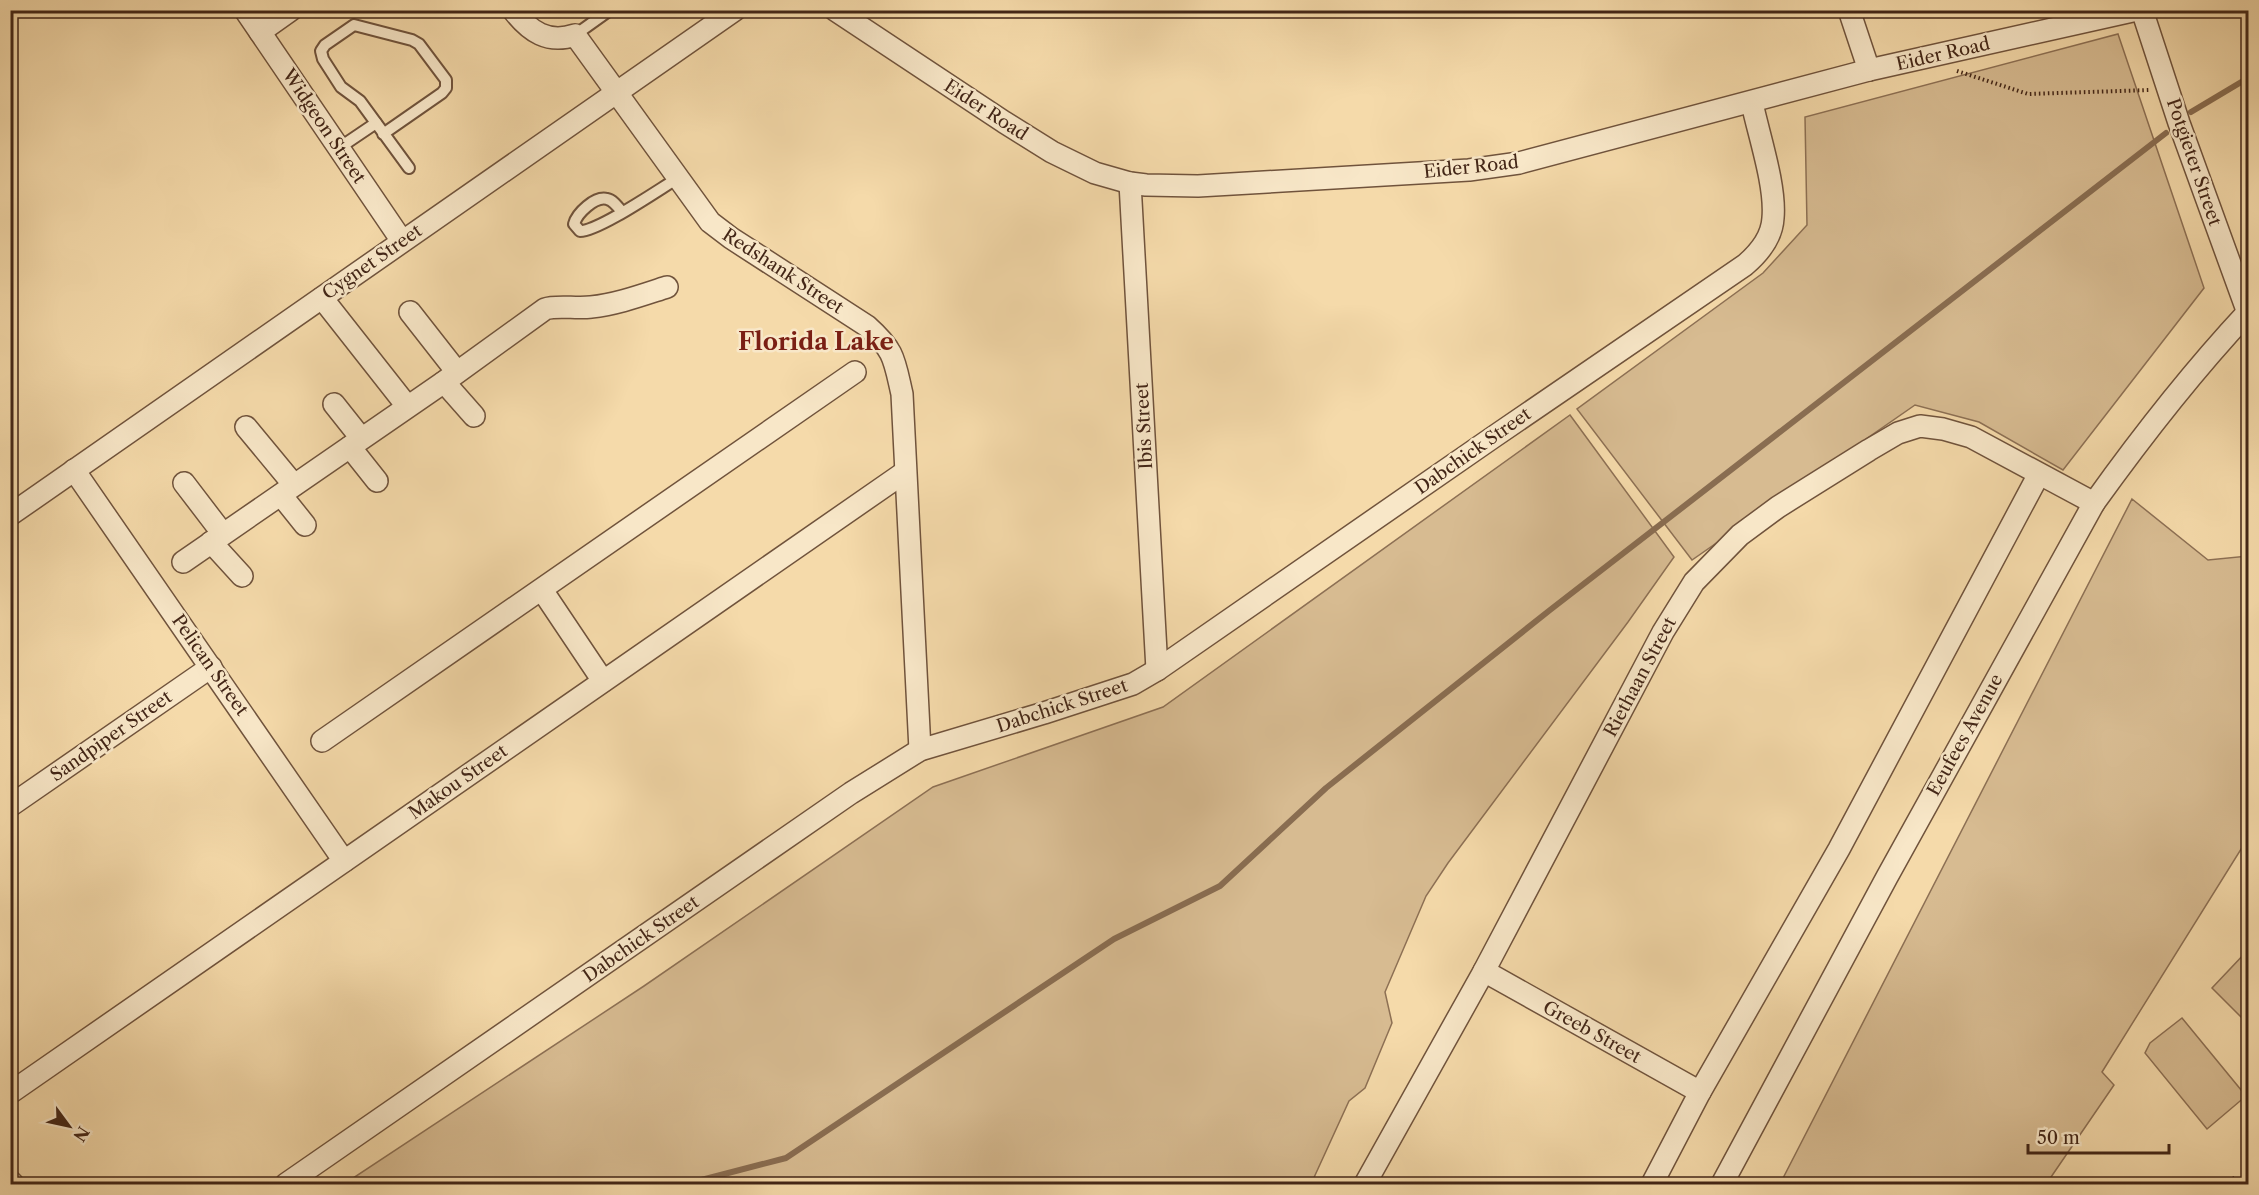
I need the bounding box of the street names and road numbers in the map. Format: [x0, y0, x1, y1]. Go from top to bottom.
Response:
street label: Eider Road [1894, 33, 1992, 75]
street label: Widgeon Street [277, 64, 371, 188]
street label: Eider Road [940, 75, 1032, 145]
street label: Potgieter Street [2162, 95, 2226, 229]
street label: Eider Road [1422, 151, 1520, 183]
street label: Cygnet Street [318, 219, 427, 304]
street label: Redshank Street [718, 224, 848, 319]
street label: Ibis Street [1131, 381, 1157, 470]
street label: Dabchick Street [1411, 402, 1536, 499]
street label: Pelican Street [167, 610, 253, 720]
street label: Riethaan Street [1599, 613, 1681, 741]
street label: Eeufees Avenue [1922, 670, 2008, 800]
street label: Dabchick Street [994, 674, 1131, 738]
street label: Sandpiper Street [46, 686, 176, 786]
street label: Makou Street [405, 740, 512, 824]
street label: Dabchick Street [579, 890, 704, 987]
street label: Greeb Street [1539, 996, 1645, 1068]

